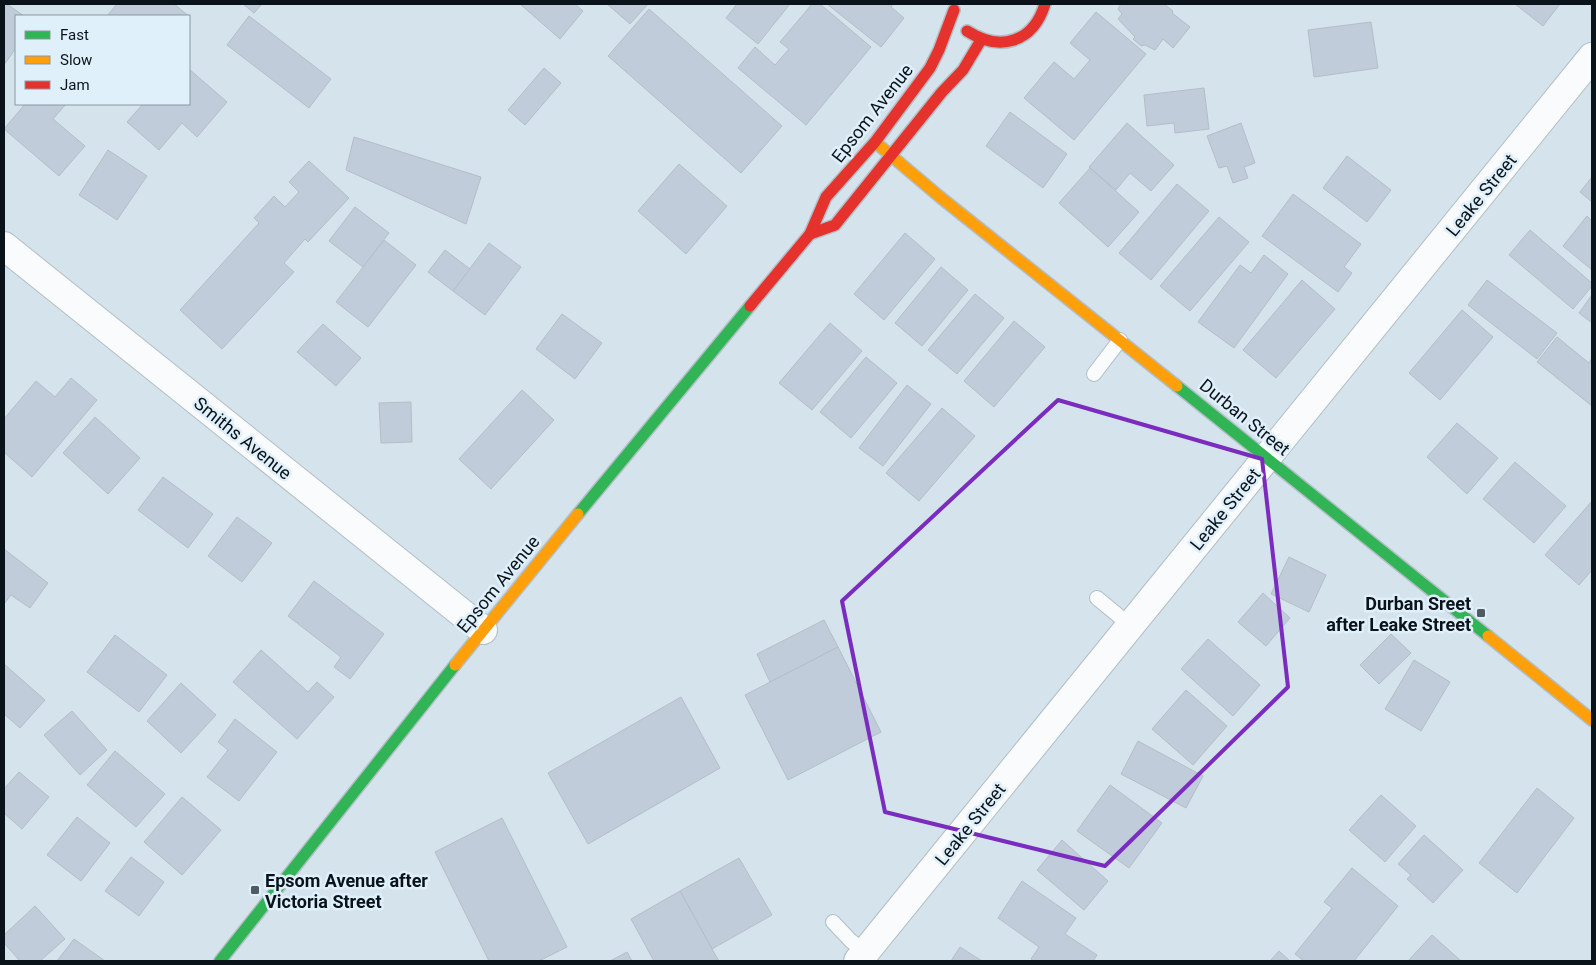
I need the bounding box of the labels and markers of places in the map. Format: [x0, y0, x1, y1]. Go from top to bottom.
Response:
place label: Durban Sreet after Leake Street [1326, 593, 1471, 635]
marker: Durban Sreet after Leake Street [1475, 607, 1487, 619]
place label: Epsom Avenue after Victoria Street [265, 870, 428, 912]
marker: Epsom Avenue after Victoria Street [249, 884, 261, 896]

